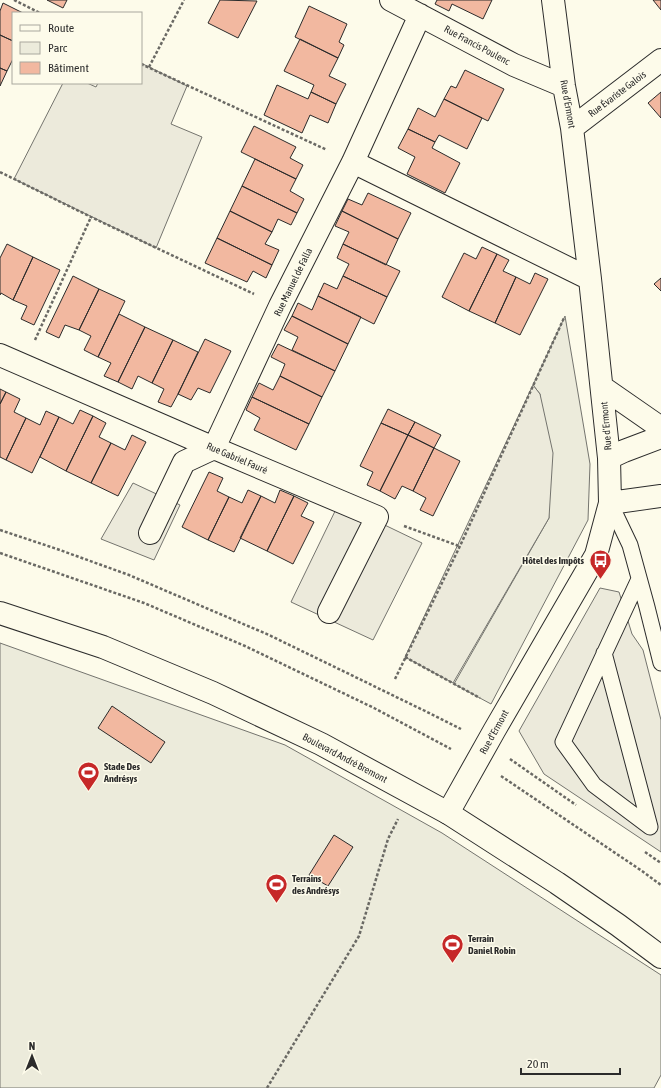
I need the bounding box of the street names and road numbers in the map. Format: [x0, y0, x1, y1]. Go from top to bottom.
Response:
street label: Rue Francis Poulenc [442, 23, 512, 67]
street label: Rue Évariste Galois [586, 69, 648, 119]
street label: Rue d'Ermont [558, 79, 578, 129]
street label: Rue Manuel de Falla [272, 246, 314, 318]
street label: Rue d'Ermont [598, 401, 614, 451]
street label: Rue Gabriel Fauré [205, 440, 270, 476]
street label: Rue d'Ermont [477, 708, 511, 756]
street label: Boulevard André Bremont [301, 731, 389, 785]

